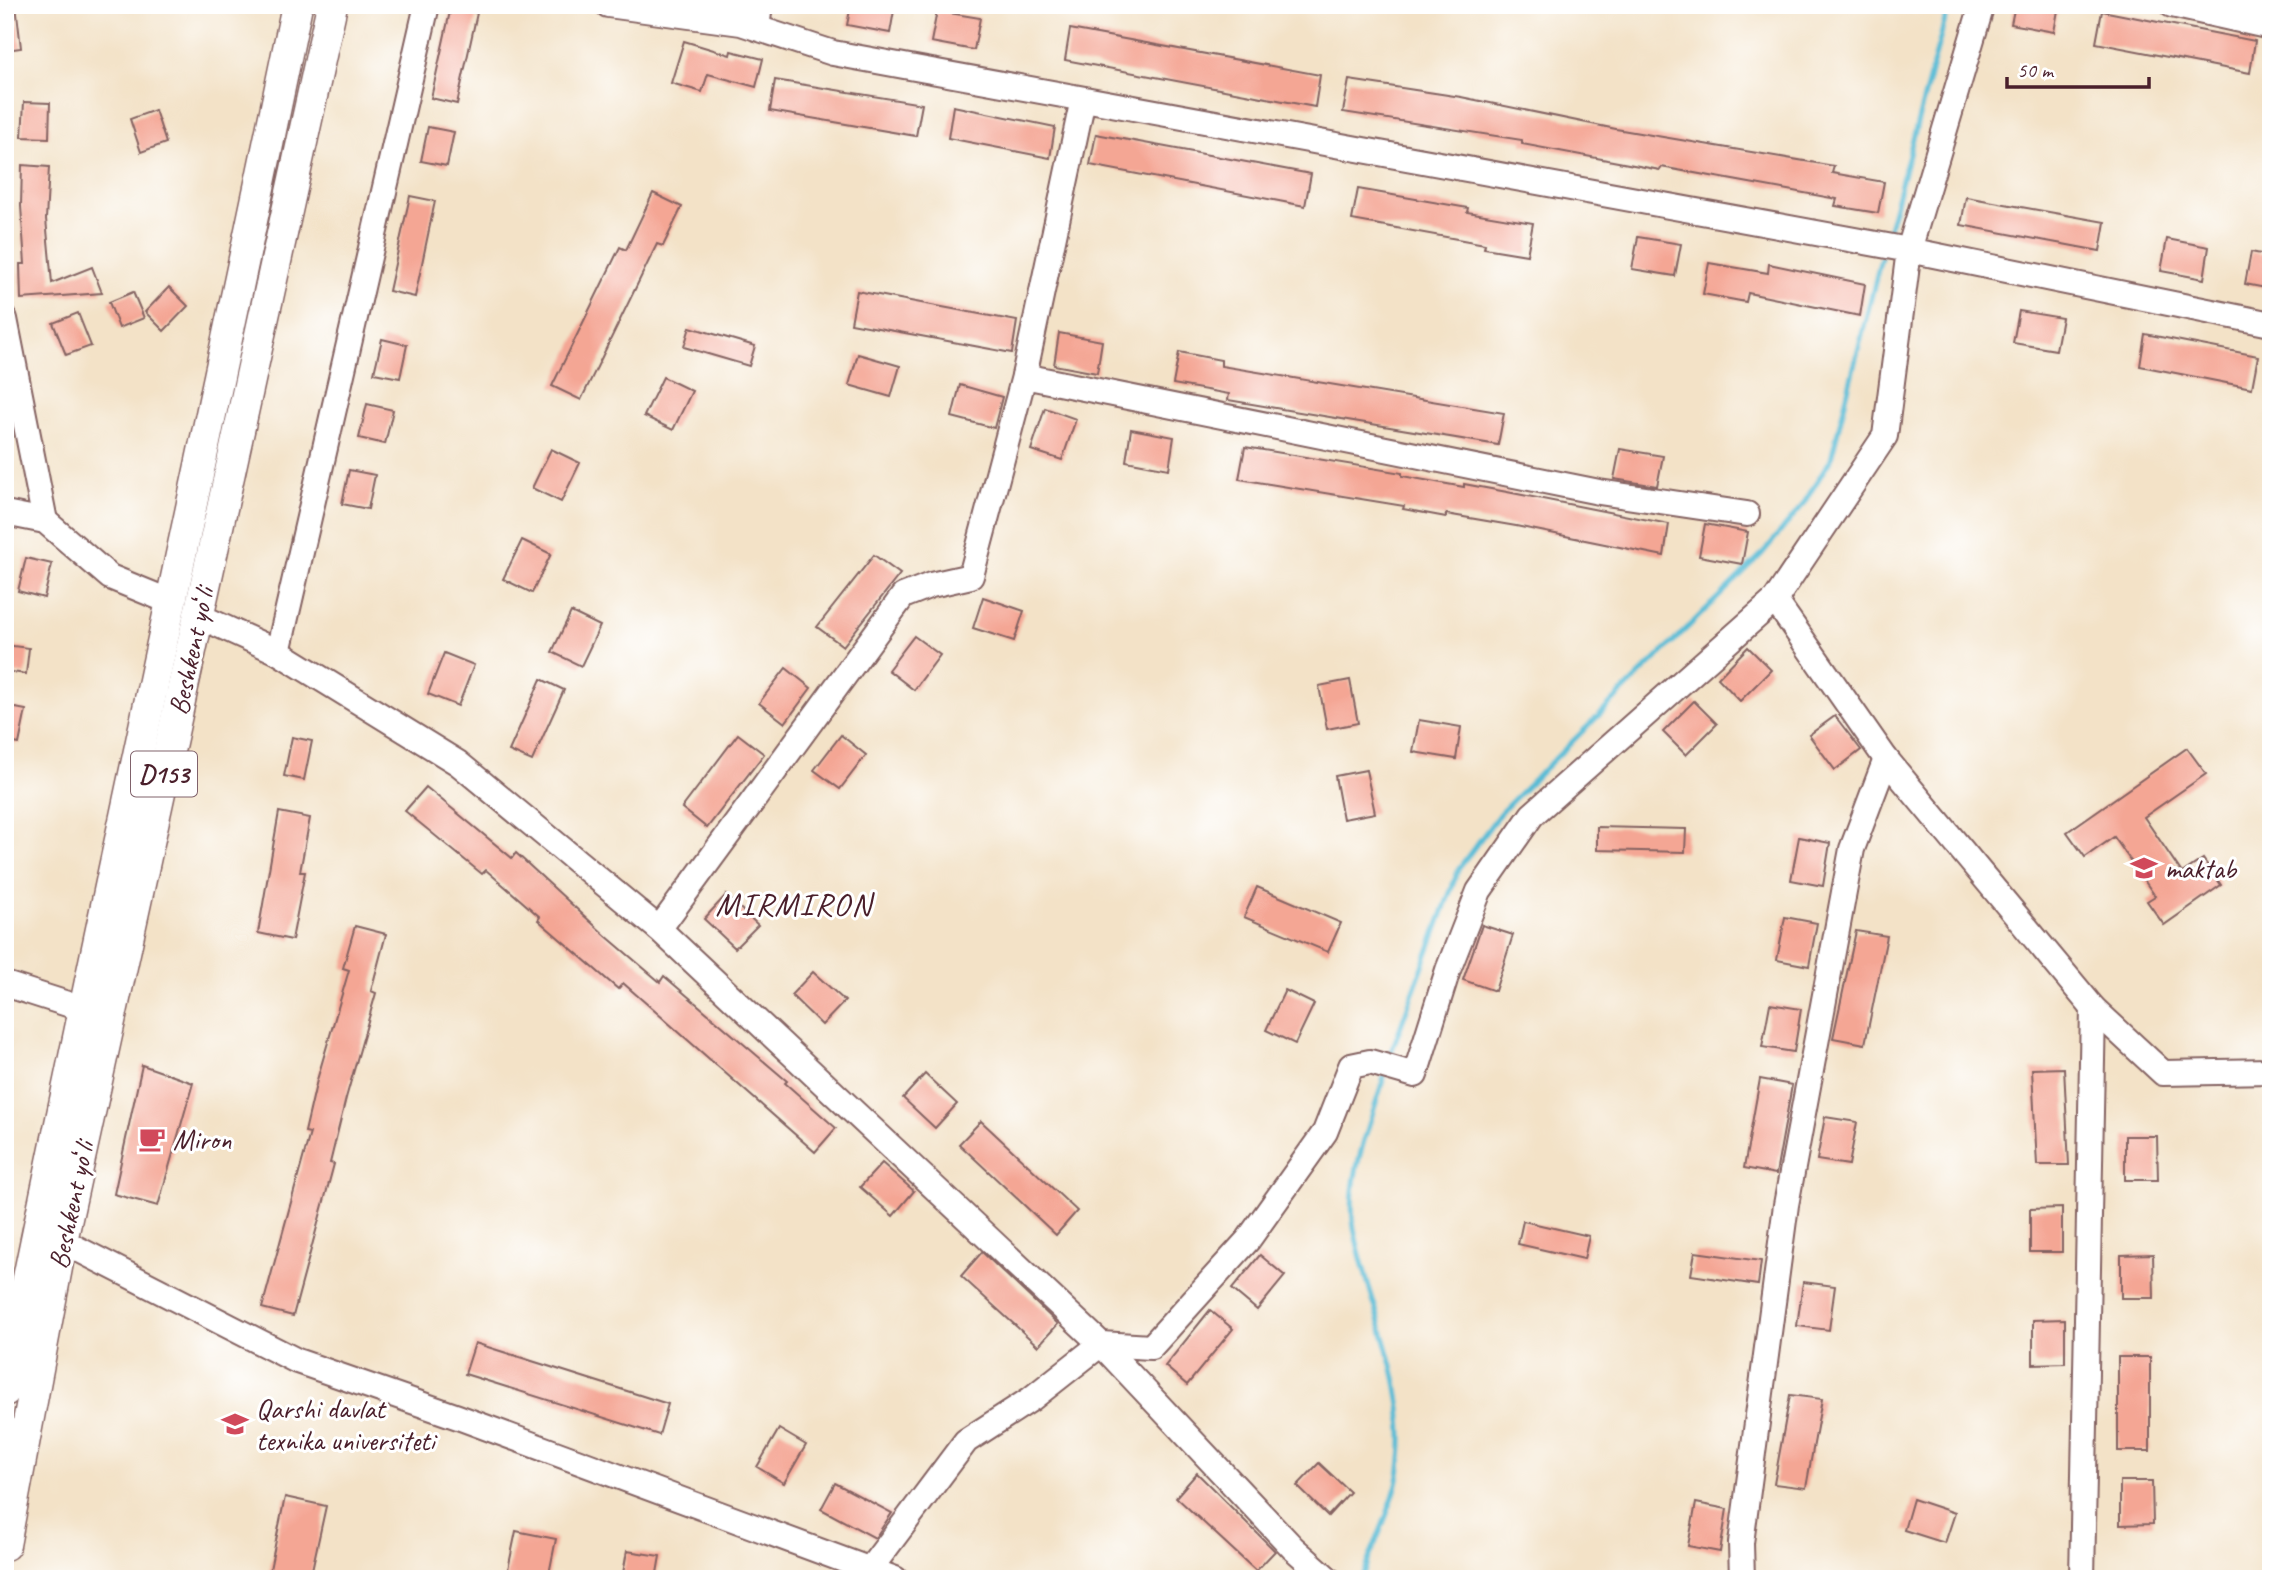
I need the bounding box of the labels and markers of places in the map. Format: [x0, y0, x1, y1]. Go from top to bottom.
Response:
place label: maktab [2165, 851, 2238, 886]
school or university icon: maktab [2129, 853, 2159, 883]
place label: Miron [173, 1122, 232, 1157]
cafe icon: Miron [137, 1124, 167, 1154]
place label: Qarshi davlat texnika universiteti [256, 1391, 438, 1458]
school or university icon: Qarshi davlat texnika universiteti [220, 1409, 250, 1439]

